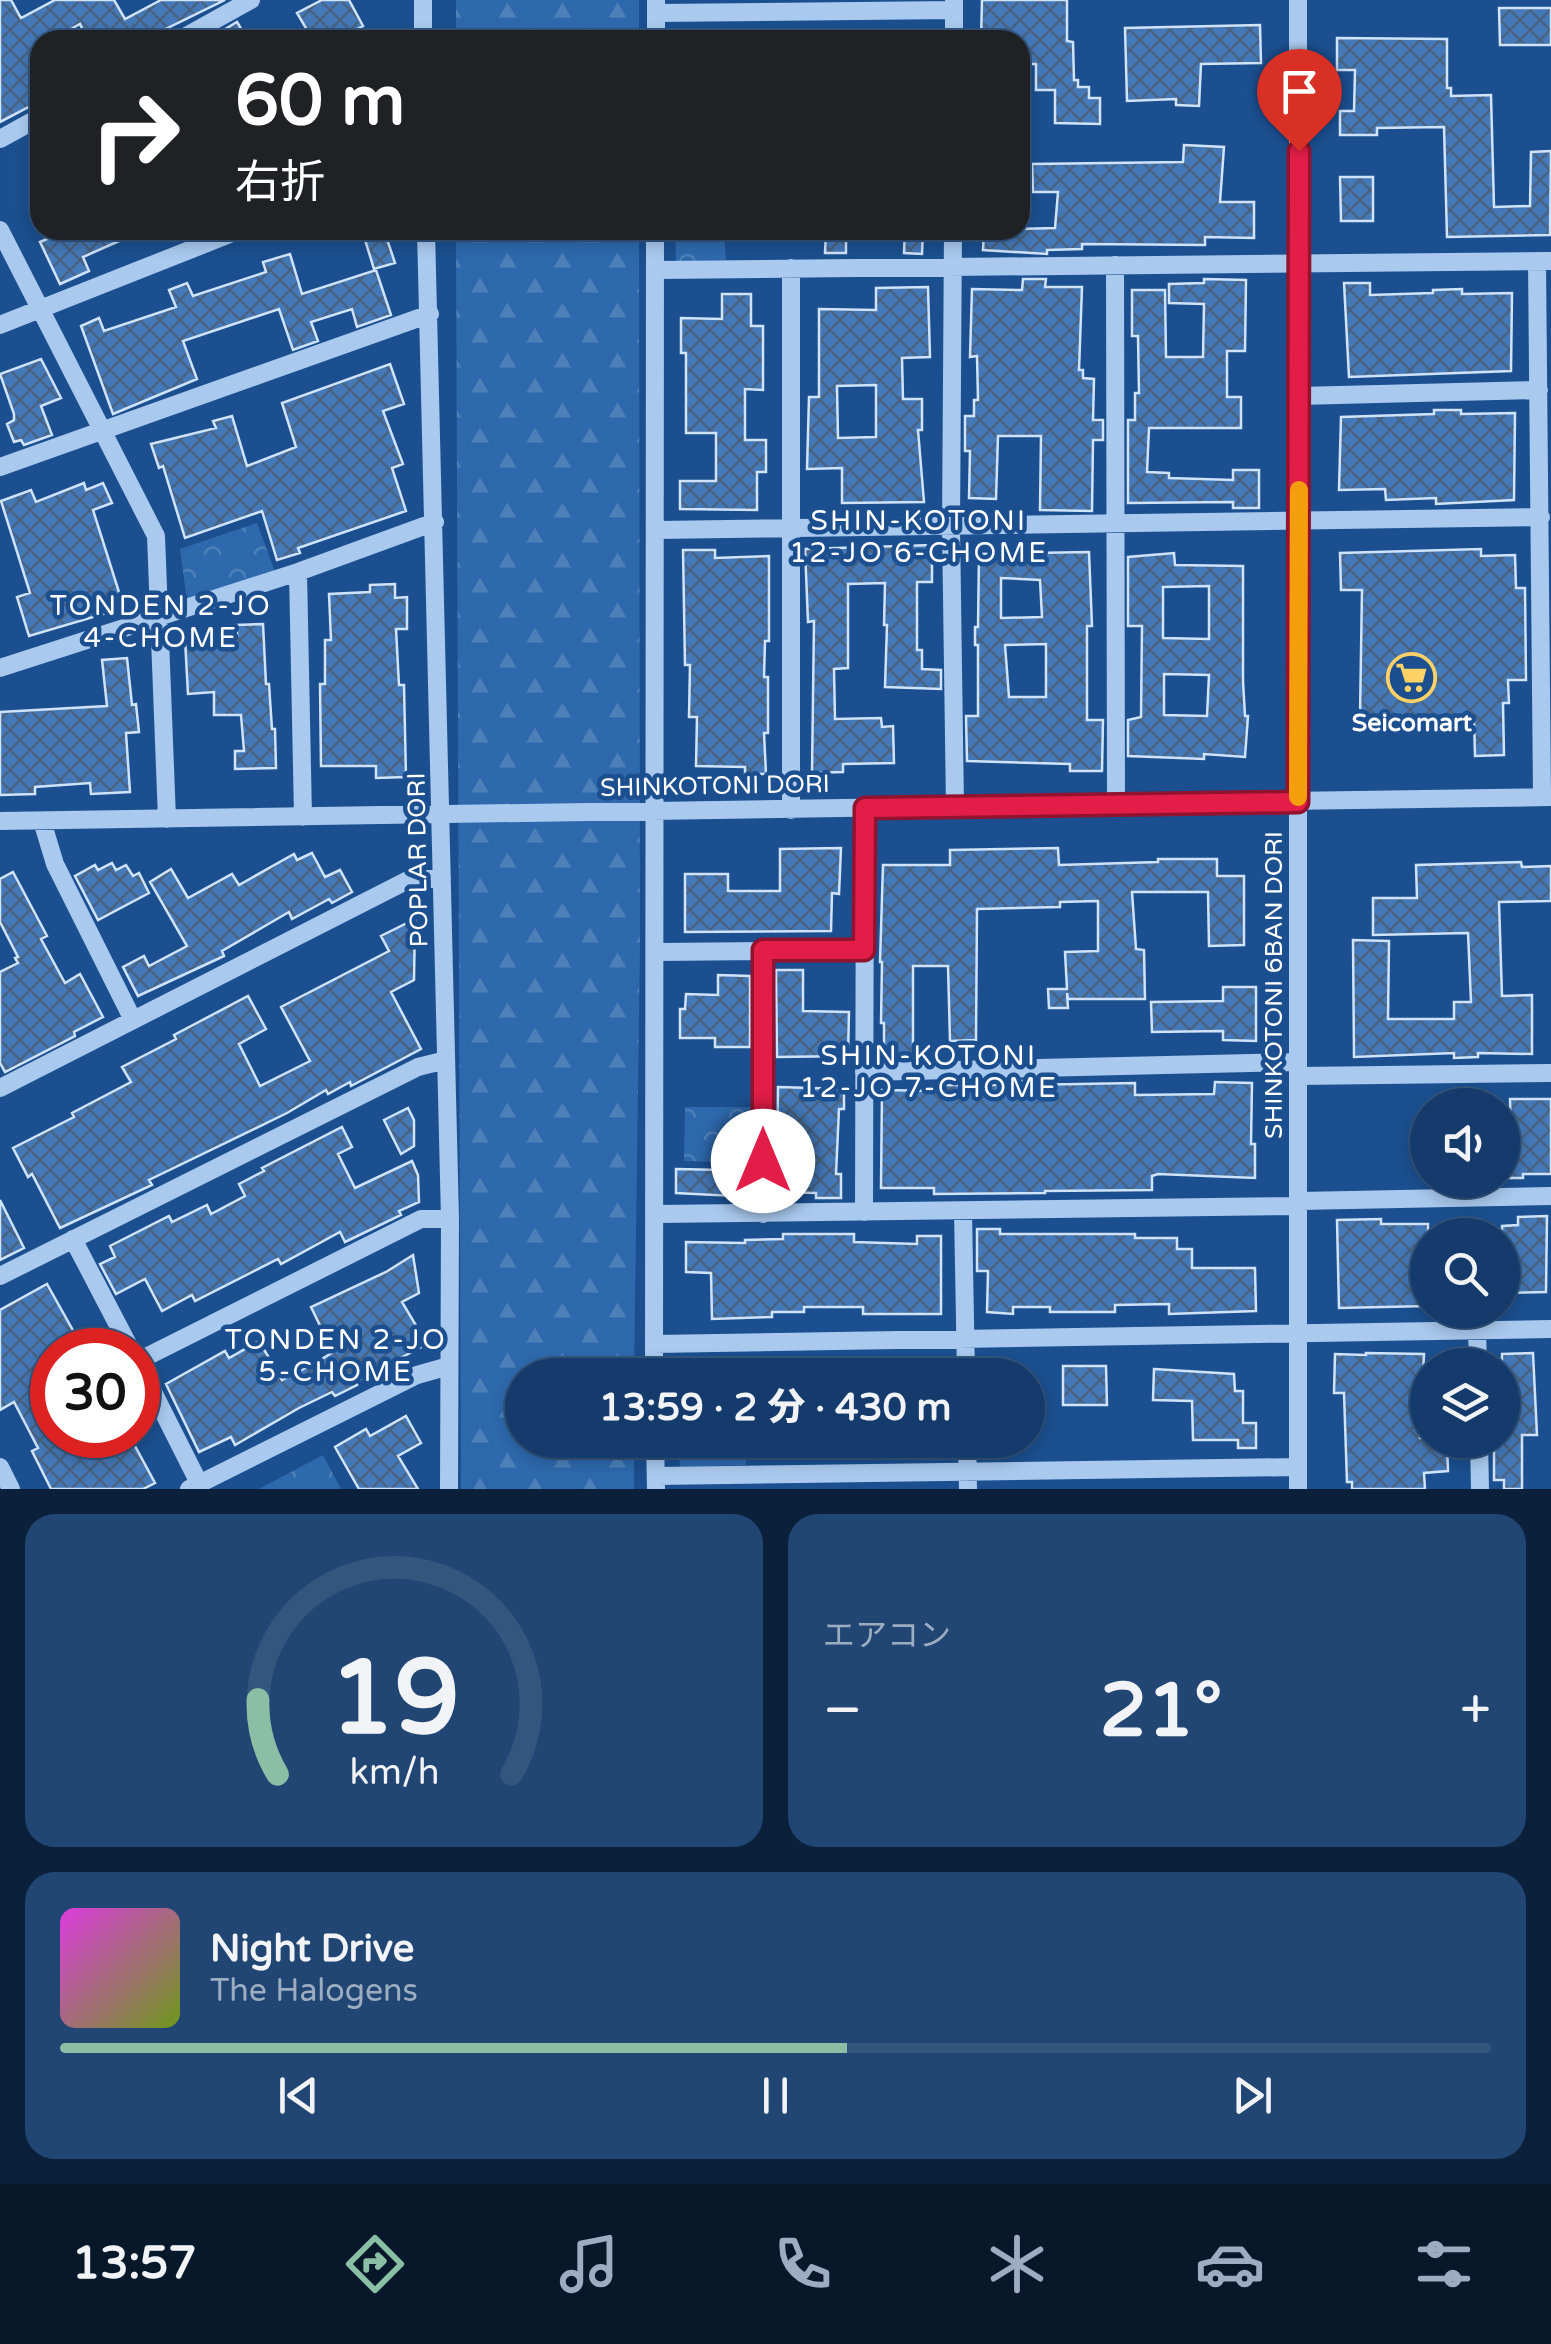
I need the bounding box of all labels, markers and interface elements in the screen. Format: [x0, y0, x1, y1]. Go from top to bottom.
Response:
pin [1257, 49, 1342, 152]
text: 60 m [235, 60, 405, 144]
icon: arrive [1272, 64, 1327, 119]
icon: right [70, 70, 200, 200]
text: 右折 [235, 156, 325, 210]
district label: SHIN-KOTONI 12-JO 6-CHOME [789, 504, 1049, 570]
district label: TONDEN 2-JO 4-CHOME [50, 589, 272, 655]
supermarket icon: Seicomart [1386, 651, 1438, 703]
place label: Seicomart [1352, 708, 1473, 738]
street label: SHINKOTONI DORI [600, 769, 830, 803]
street label: POPLAR DORI [401, 772, 435, 948]
street label: SHINKOTONI 6BAN DORI [1259, 831, 1289, 1139]
district label: SHIN-KOTONI 12-JO 7-CHOME [800, 1039, 1058, 1105]
map controls [1410, 1088, 1520, 1458]
button: sound [1410, 1088, 1520, 1198]
position arrow [711, 1109, 815, 1213]
button: search [1410, 1218, 1520, 1328]
district label: TONDEN 2-JO 5-CHOME [225, 1323, 447, 1389]
speed limit sign: 30 [30, 1328, 160, 1458]
button: layers [1410, 1348, 1520, 1458]
text: 13:59 · 2 分 · 430 m [599, 1385, 951, 1431]
text: エアコン [823, 1617, 951, 1655]
text: 19 [329, 1637, 459, 1762]
text: 21° [1100, 1666, 1222, 1756]
text: − [823, 1678, 862, 1744]
text: + [1460, 1678, 1491, 1744]
text: km/h [349, 1751, 439, 1794]
text: Night Drive [210, 1926, 414, 1972]
text: The Halogens [210, 1972, 418, 2010]
icon: previous [271, 2068, 326, 2123]
icon: pause [748, 2068, 803, 2123]
icon: next [1225, 2068, 1280, 2123]
icon: directions [340, 2229, 410, 2299]
icon: music [554, 2229, 624, 2299]
icon: phone [768, 2229, 838, 2299]
icon: climate [982, 2229, 1052, 2299]
icon: car [1195, 2229, 1265, 2299]
icon: filters [1409, 2229, 1479, 2299]
text: 13:57 [72, 2237, 197, 2291]

